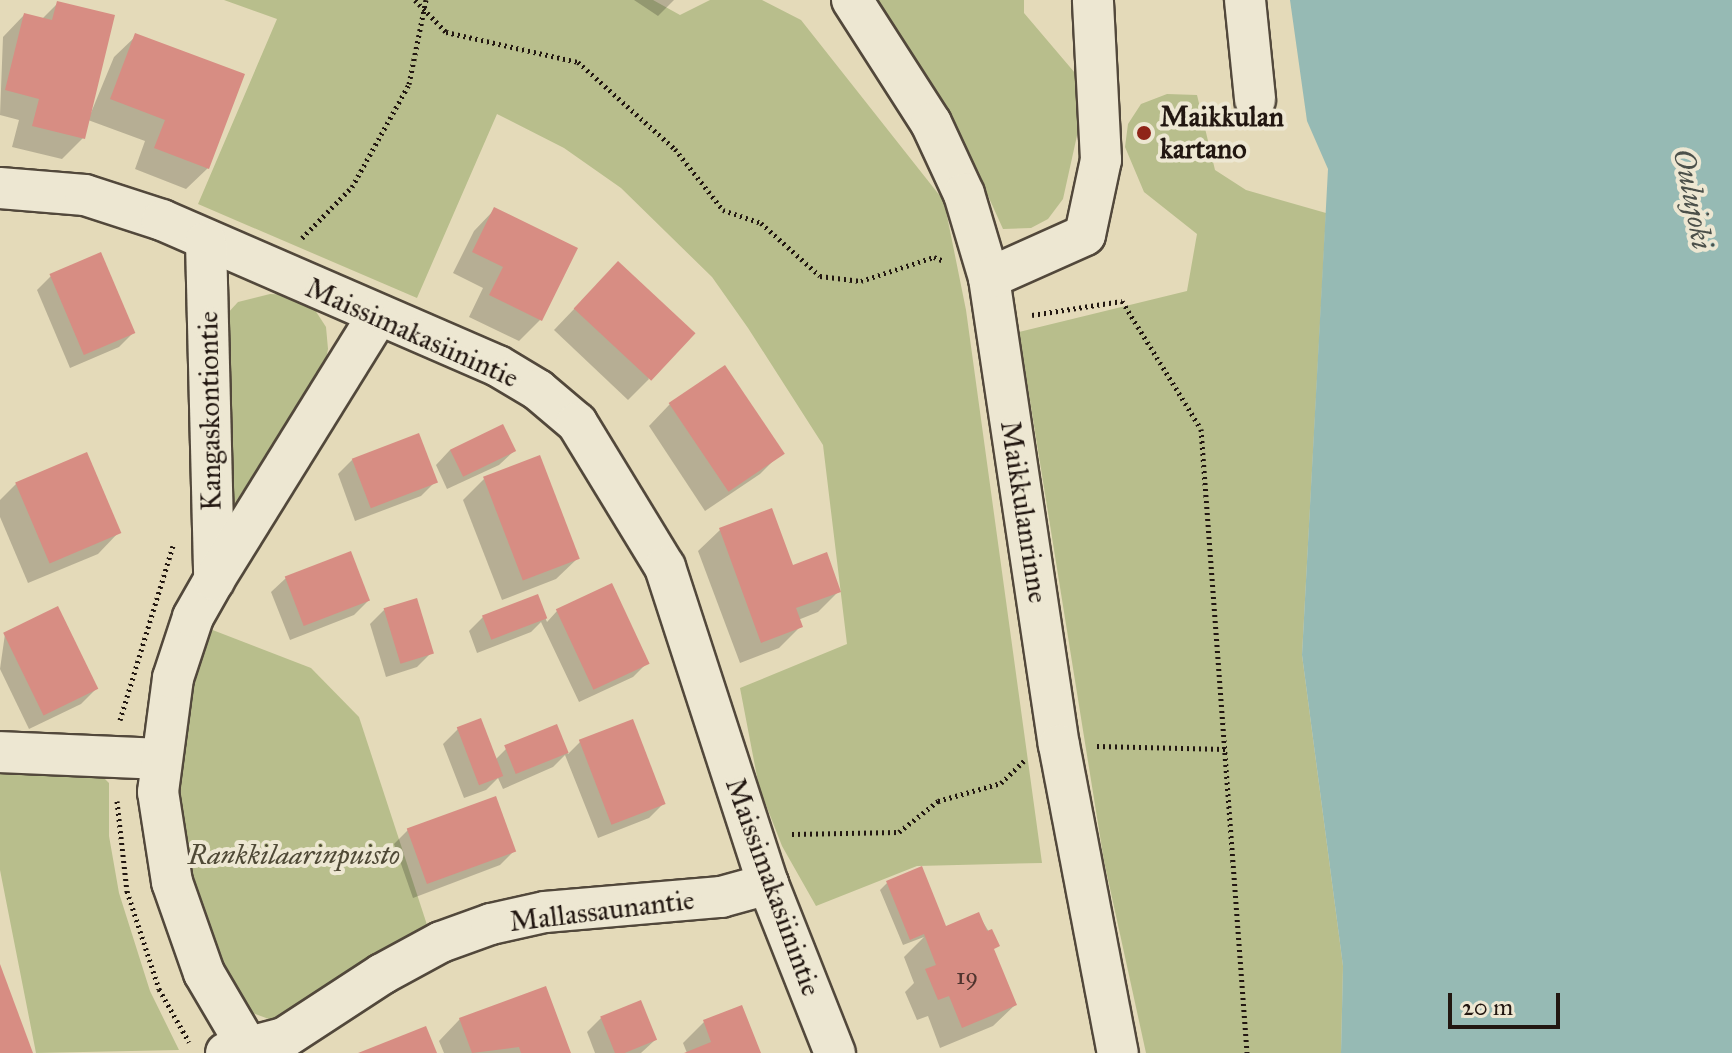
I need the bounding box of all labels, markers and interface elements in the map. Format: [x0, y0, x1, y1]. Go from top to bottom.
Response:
place label: Maikkulan kartano [1160, 100, 1284, 166]
marker: Maikkulan kartano [1135, 124, 1153, 142]
water label: Oulujoki [1666, 146, 1720, 252]
street label: Maissimakasiinintie [300, 271, 524, 395]
street label: Kangaskontiontie [191, 311, 229, 511]
street label: Maikkulanrinne [993, 418, 1055, 606]
street label: Maissimakasiinintie [718, 774, 828, 1000]
park label: Rankkilaarinpuisto [188, 838, 400, 872]
street label: Mallassaunantie [508, 883, 696, 939]
house number: 19 [956, 963, 978, 991]
scale bar [1452, 977, 1564, 1027]
text: 20 m [1462, 992, 1513, 1022]

